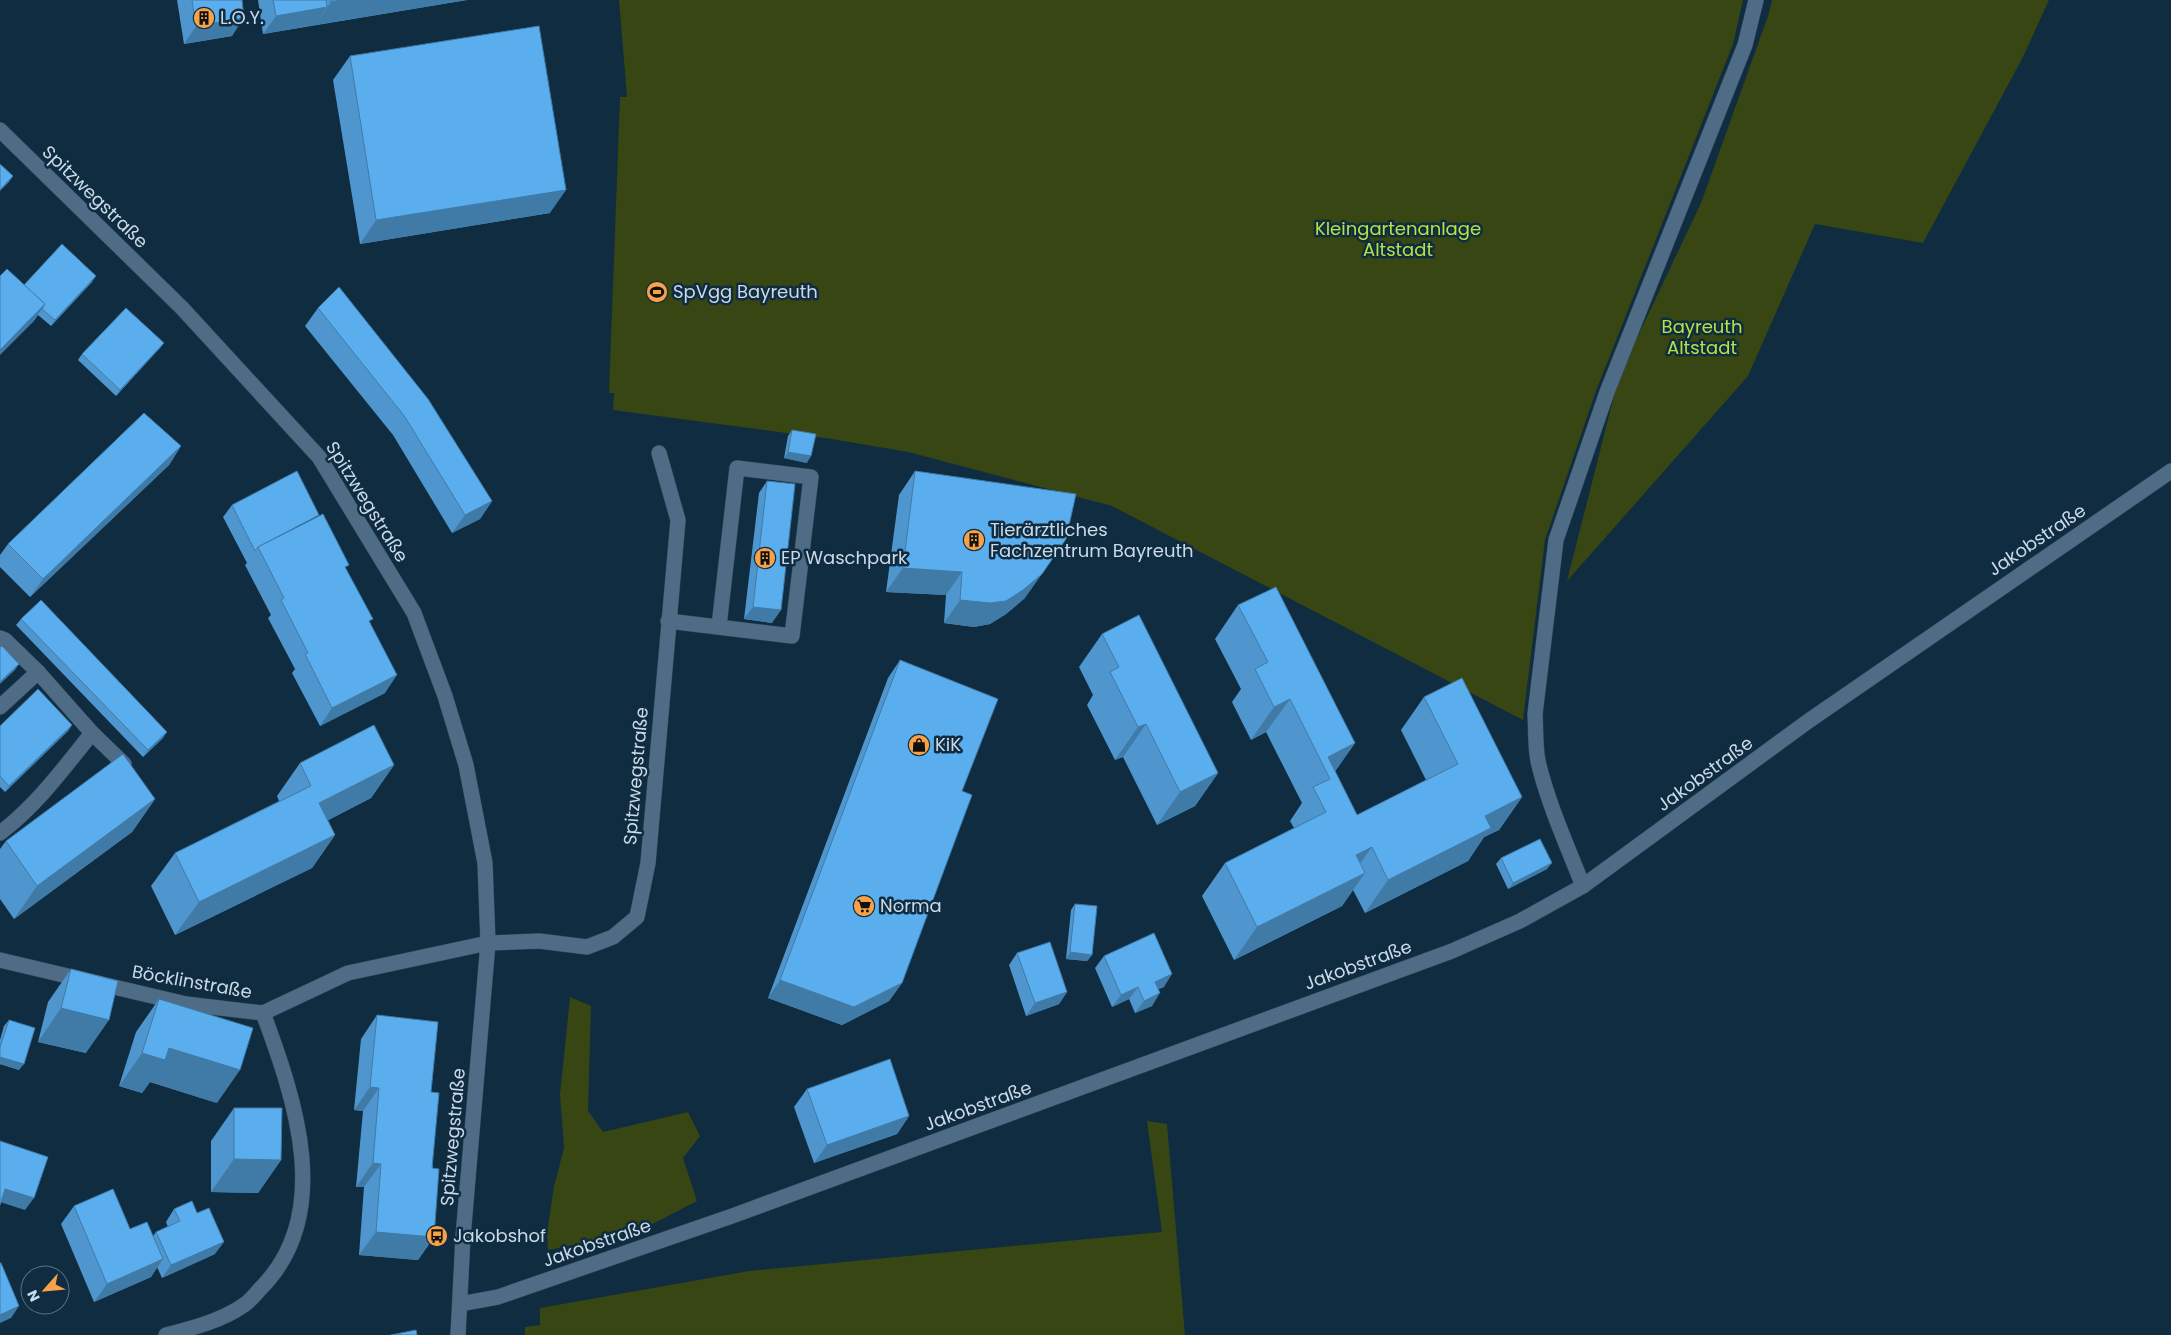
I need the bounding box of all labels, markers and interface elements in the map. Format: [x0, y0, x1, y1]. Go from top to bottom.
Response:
place label: L.O.Y. [220, 5, 264, 30]
building icon: L.O.Y. [192, 6, 216, 30]
street label: Spitzwegstraße [37, 140, 154, 254]
park label: Kleingartenanlage Altstadt [1315, 216, 1481, 262]
place label: SpVgg Bayreuth [673, 279, 818, 304]
sports icon: SpVgg Bayreuth [645, 280, 669, 304]
park label: Bayreuth Altstadt [1662, 314, 1742, 360]
street label: Spitzwegstraße [320, 436, 415, 567]
street label: Jakobstraße [1983, 498, 2091, 582]
place label: Tierärztliches Fachzentrum Bayreuth [990, 517, 1194, 563]
building icon: Tierärztliches Fachzentrum Bayreuth [962, 528, 986, 552]
place label: EP Waschpark [781, 545, 908, 570]
building icon: EP Waschpark [753, 546, 777, 570]
street label: Spitzwegstraße [617, 706, 654, 846]
street label: Jakobstraße [1652, 730, 1758, 817]
place label: KiK [935, 732, 961, 757]
shop icon: KiK [907, 733, 931, 757]
place label: Norma [880, 893, 942, 918]
supermarket icon: Norma [852, 894, 876, 918]
street label: Jakobstraße [1300, 933, 1415, 996]
street label: Böcklinstraße [130, 959, 254, 1004]
street label: Spitzwegstraße [434, 1067, 471, 1207]
street label: Jakobstraße [920, 1074, 1035, 1137]
street label: Jakobstraße [539, 1212, 654, 1273]
place label: Jakobshof [453, 1223, 546, 1248]
bus stop icon: Jakobshof [425, 1224, 449, 1248]
north arrow [20, 1265, 70, 1315]
text: N [22, 1287, 45, 1305]

